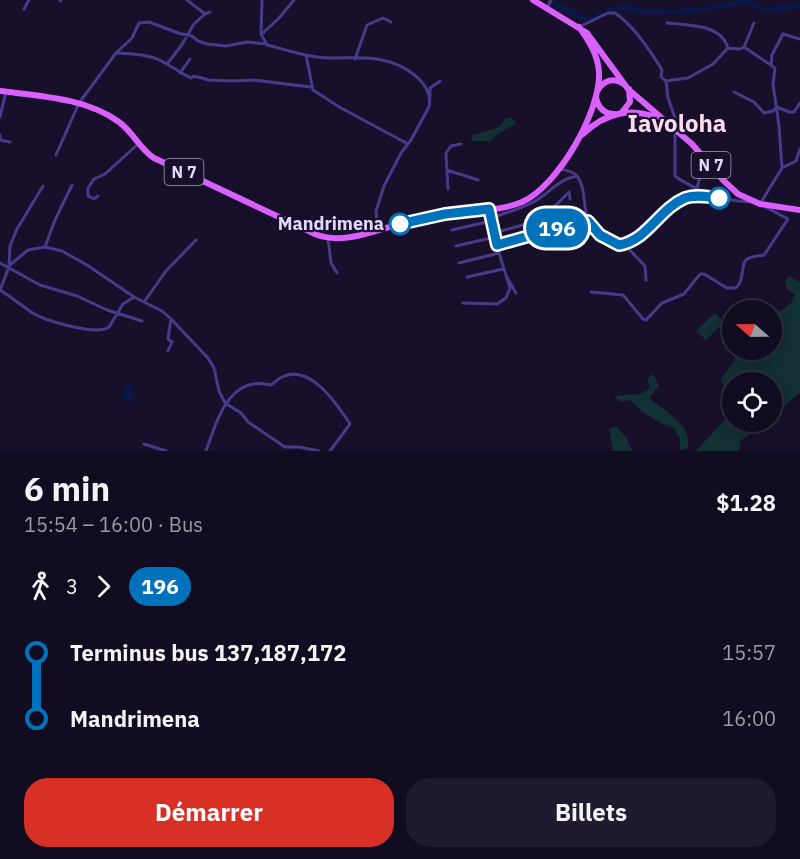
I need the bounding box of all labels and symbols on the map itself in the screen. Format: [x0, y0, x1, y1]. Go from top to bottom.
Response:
district label: Iavoloha [628, 107, 726, 139]
road number: N 7 [692, 152, 730, 178]
road number: N 7 [164, 159, 204, 185]
unlabelled marker [708, 187, 730, 209]
line badge: 196 [522, 208, 592, 248]
place label: Mandrimena [278, 212, 384, 235]
marker: Mandrimena [389, 213, 411, 235]
north arrow [722, 300, 782, 360]

